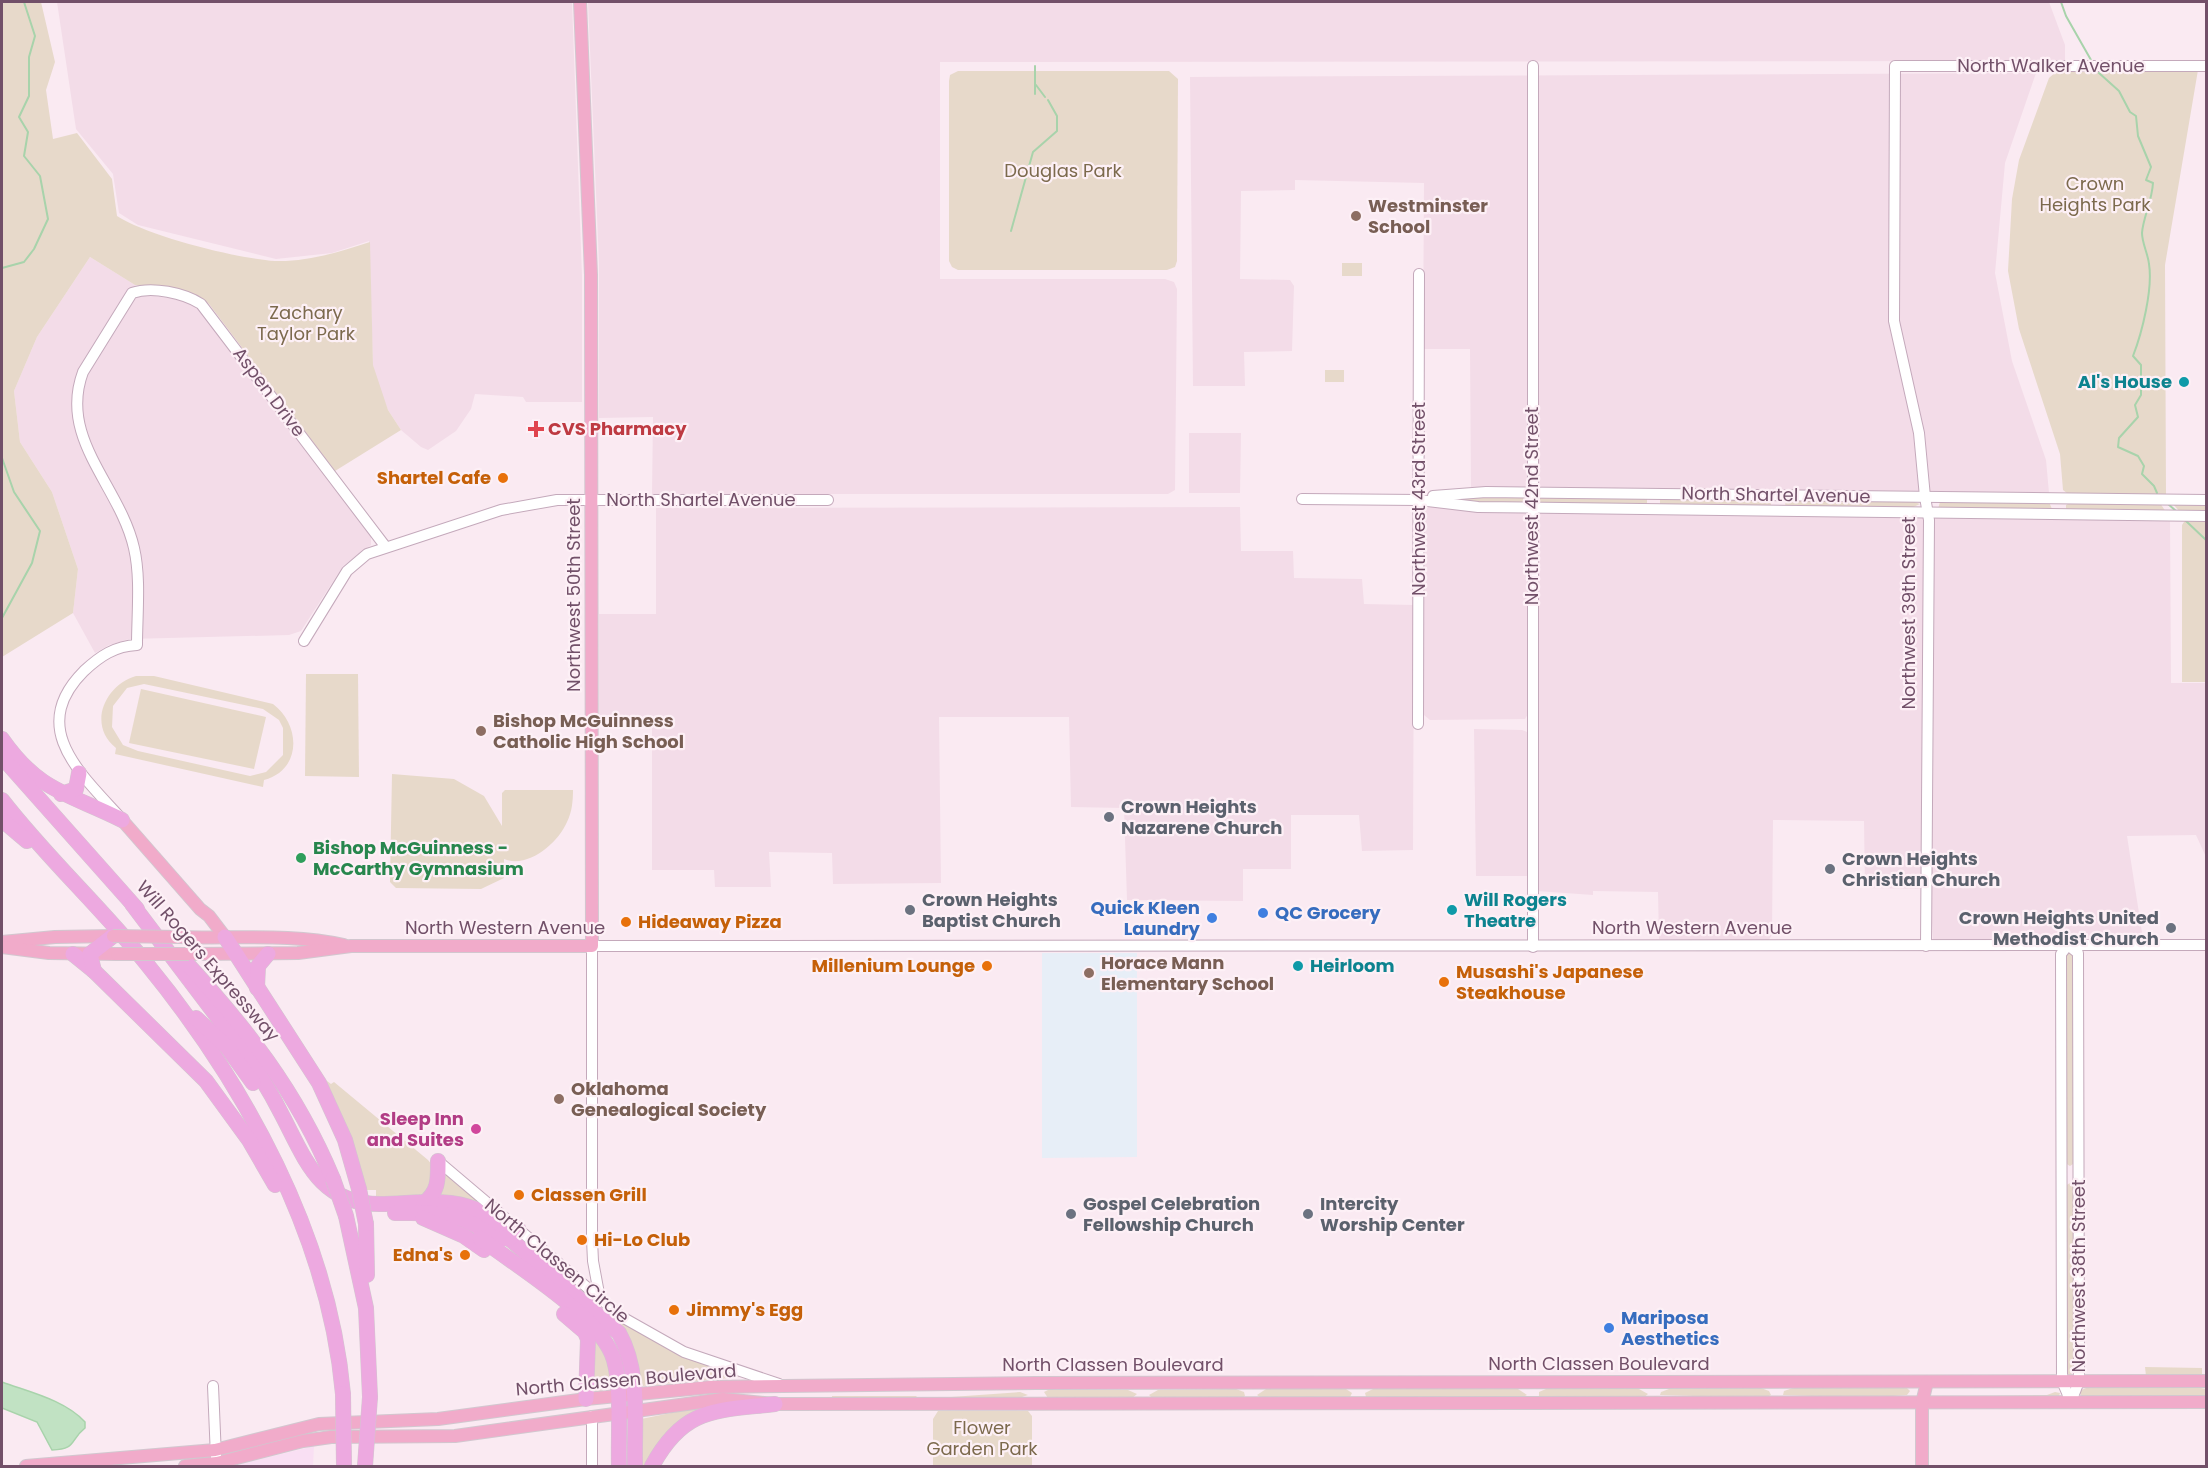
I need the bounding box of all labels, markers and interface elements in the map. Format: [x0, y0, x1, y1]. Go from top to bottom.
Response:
street label: North Walker Avenue [1957, 53, 2145, 78]
park label: Douglas Park [1004, 158, 1122, 183]
park label: Crown Heights Park [2039, 171, 2151, 217]
place label: Westminster School [1368, 193, 1488, 239]
marker: Westminster School [1349, 209, 1363, 223]
park label: Zachary Taylor Park [257, 300, 356, 346]
street label: Aspen Drive [227, 342, 311, 442]
place label: Al's House [2078, 369, 2172, 394]
marker: Al's House [2177, 375, 2191, 389]
street label: Northwest 43rd Street [1406, 402, 1431, 596]
street label: Northwest 42nd Street [1519, 407, 1544, 605]
place label: CVS Pharmacy [548, 416, 687, 441]
marker: CVS Pharmacy [529, 422, 543, 436]
place label: Shartel Cafe [377, 465, 491, 490]
marker: Shartel Cafe [496, 471, 510, 485]
street label: North Shartel Avenue [1681, 480, 1871, 509]
street label: North Shartel Avenue [606, 487, 796, 512]
street label: Northwest 50th Street [561, 498, 586, 692]
street label: Northwest 39th Street [1896, 516, 1921, 710]
place label: Bishop McGuinness Catholic High School [493, 708, 684, 754]
marker: Bishop McGuinness Catholic High School [474, 724, 488, 738]
place label: Crown Heights Nazarene Church [1121, 794, 1282, 840]
marker: Crown Heights Nazarene Church [1102, 810, 1116, 824]
place label: Bishop McGuinness - McCarthy Gymnasium [313, 835, 524, 881]
place label: Crown Heights Christian Church [1842, 846, 2000, 892]
marker: Bishop McGuinness - McCarthy Gymnasium [294, 851, 308, 865]
marker: Crown Heights Christian Church [1823, 862, 1837, 876]
street label: Will Rogers Expressway [131, 875, 285, 1047]
place label: Crown Heights Baptist Church [922, 887, 1061, 933]
place label: Will Rogers Theatre [1464, 887, 1567, 933]
place label: Quick Kleen Laundry [1090, 895, 1201, 941]
place label: QC Grocery [1275, 900, 1381, 925]
marker: Crown Heights Baptist Church [903, 903, 917, 917]
marker: Will Rogers Theatre [1445, 903, 1459, 917]
place label: Crown Heights United Methodist Church [1959, 905, 2159, 951]
marker: QC Grocery [1256, 906, 1270, 920]
place label: Hideaway Pizza [638, 909, 782, 934]
marker: Quick Kleen Laundry [1205, 911, 1219, 925]
street label: North Western Avenue [405, 915, 605, 940]
marker: Hideaway Pizza [619, 915, 633, 929]
street label: North Western Avenue [1592, 915, 1792, 940]
marker: Crown Heights United Methodist Church [2164, 921, 2178, 935]
place label: Horace Mann Elementary School [1101, 950, 1274, 996]
place label: Millenium Lounge [811, 953, 975, 978]
place label: Heirloom [1310, 953, 1395, 978]
marker: Millenium Lounge [980, 959, 994, 973]
marker: Heirloom [1291, 959, 1305, 973]
place label: Musashi's Japanese Steakhouse [1456, 959, 1644, 1005]
marker: Horace Mann Elementary School [1082, 966, 1096, 980]
marker: Musashi's Japanese Steakhouse [1437, 975, 1451, 989]
place label: Oklahoma Genealogical Society [571, 1076, 767, 1122]
marker: Oklahoma Genealogical Society [552, 1092, 566, 1106]
place label: Sleep Inn and Suites [367, 1106, 464, 1152]
marker: Sleep Inn and Suites [469, 1122, 483, 1136]
street label: Northwest 38th Street [2066, 1179, 2091, 1373]
place label: Classen Grill [531, 1182, 647, 1207]
marker: Classen Grill [512, 1188, 526, 1202]
place label: Gospel Celebration Fellowship Church [1083, 1191, 1260, 1237]
place label: Intercity Worship Center [1320, 1191, 1465, 1237]
street label: North Classen Circle [480, 1193, 635, 1329]
marker: Gospel Celebration Fellowship Church [1064, 1207, 1078, 1221]
marker: Intercity Worship Center [1301, 1207, 1315, 1221]
place label: Hi-Lo Club [594, 1227, 690, 1252]
marker: Hi-Lo Club [575, 1233, 589, 1247]
place label: Edna's [393, 1242, 453, 1267]
marker: Edna's [458, 1248, 472, 1262]
place label: Jimmy's Egg [686, 1297, 803, 1322]
marker: Jimmy's Egg [667, 1303, 681, 1317]
place label: Mariposa Aesthetics [1621, 1305, 1719, 1351]
marker: Mariposa Aesthetics [1602, 1321, 1616, 1335]
street label: North Classen Boulevard [1488, 1351, 1710, 1376]
street label: North Classen Boulevard [1002, 1352, 1224, 1377]
street label: North Classen Boulevard [515, 1357, 737, 1402]
park label: Flower Garden Park [926, 1415, 1038, 1461]

